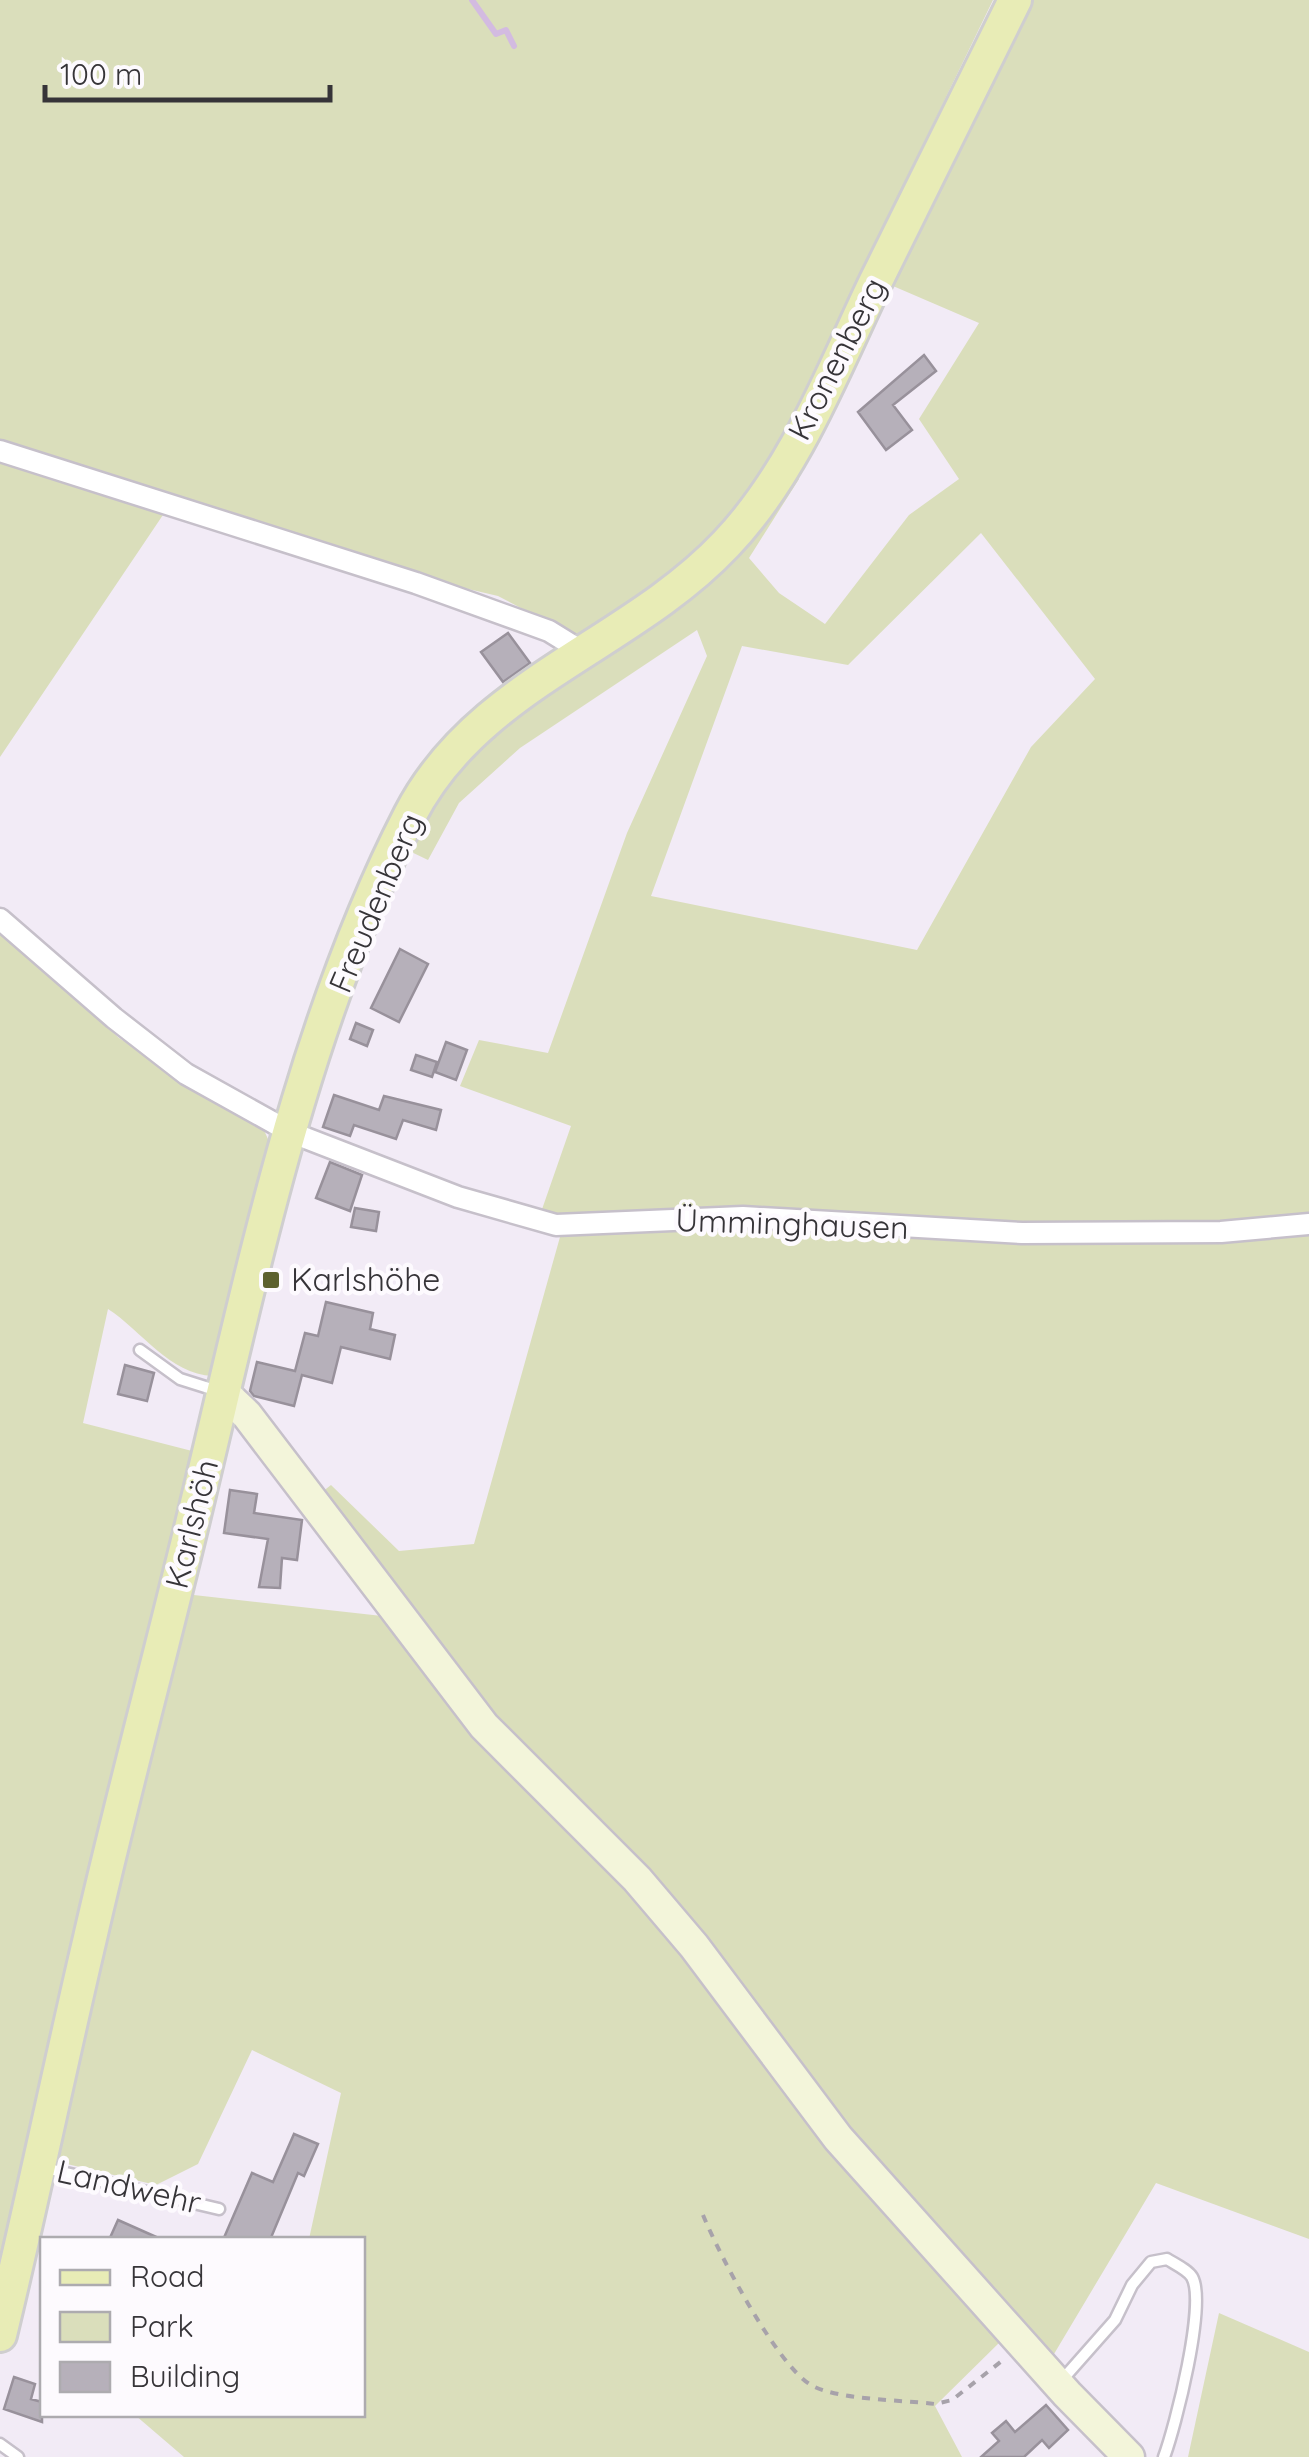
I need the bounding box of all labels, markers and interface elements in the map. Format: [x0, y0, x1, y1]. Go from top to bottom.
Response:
scale bar [45, 40, 330, 102]
text: 100 m [60, 55, 142, 93]
street label: Kronenberg [778, 271, 894, 446]
street label: Freudenberg [319, 807, 431, 998]
street label: Ümminghausen [675, 1199, 909, 1247]
place label: Karlshöhe [291, 1259, 440, 1299]
marker: Karlshöhe [260, 1269, 282, 1291]
street label: Karlshöh [156, 1455, 226, 1592]
street label: Landwehr [53, 2150, 205, 2222]
legend [40, 2237, 365, 2417]
text: Road [130, 2257, 204, 2295]
text: Park [130, 2307, 194, 2345]
text: Building [130, 2357, 240, 2395]

